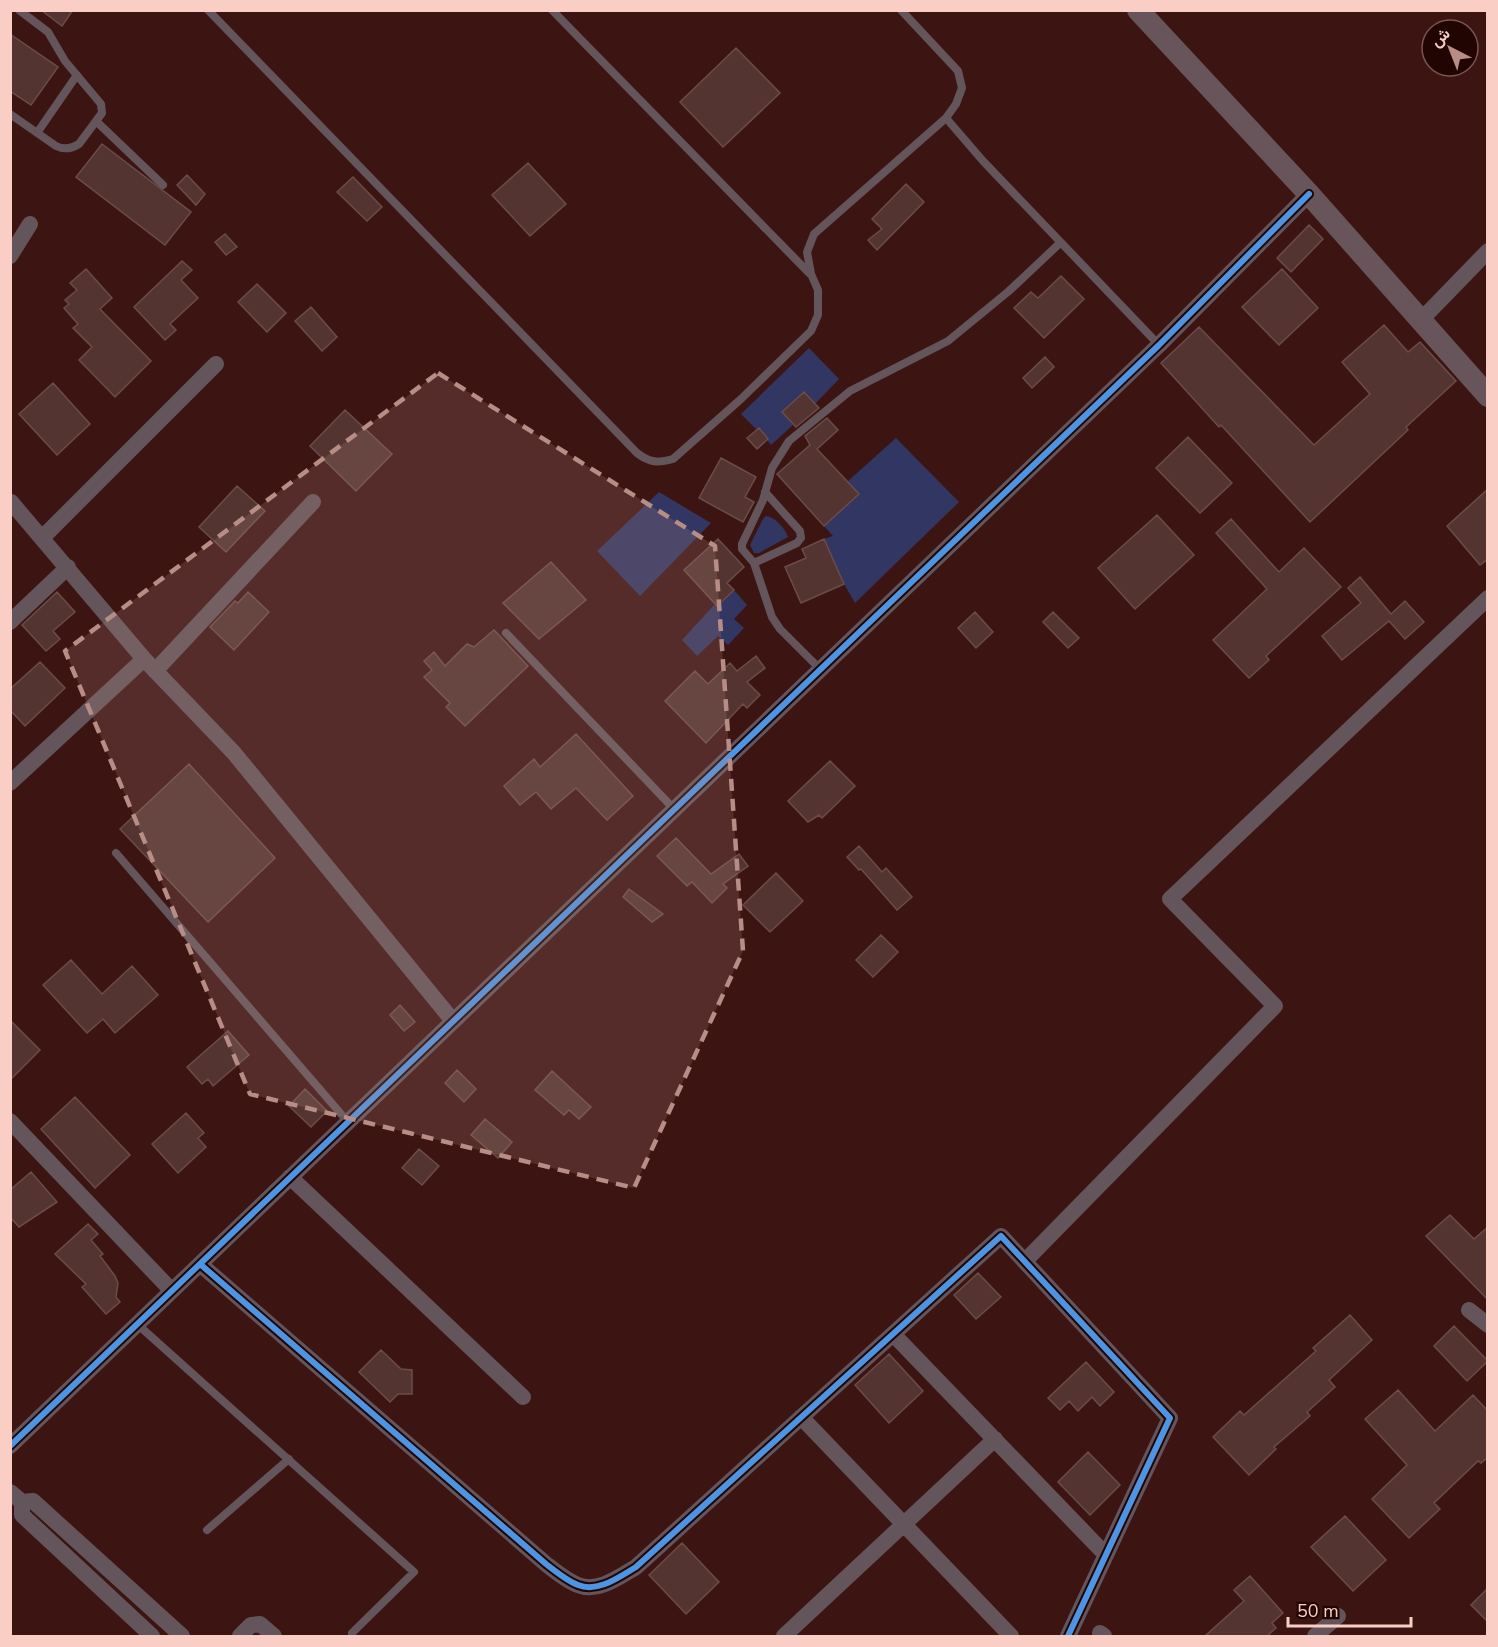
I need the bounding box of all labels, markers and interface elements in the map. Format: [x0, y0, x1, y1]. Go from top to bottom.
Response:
north arrow [1420, 18, 1480, 78]
text: ش [1426, 23, 1455, 52]
scale bar [1288, 1590, 1411, 1628]
text: 50 m [1297, 1599, 1339, 1623]

